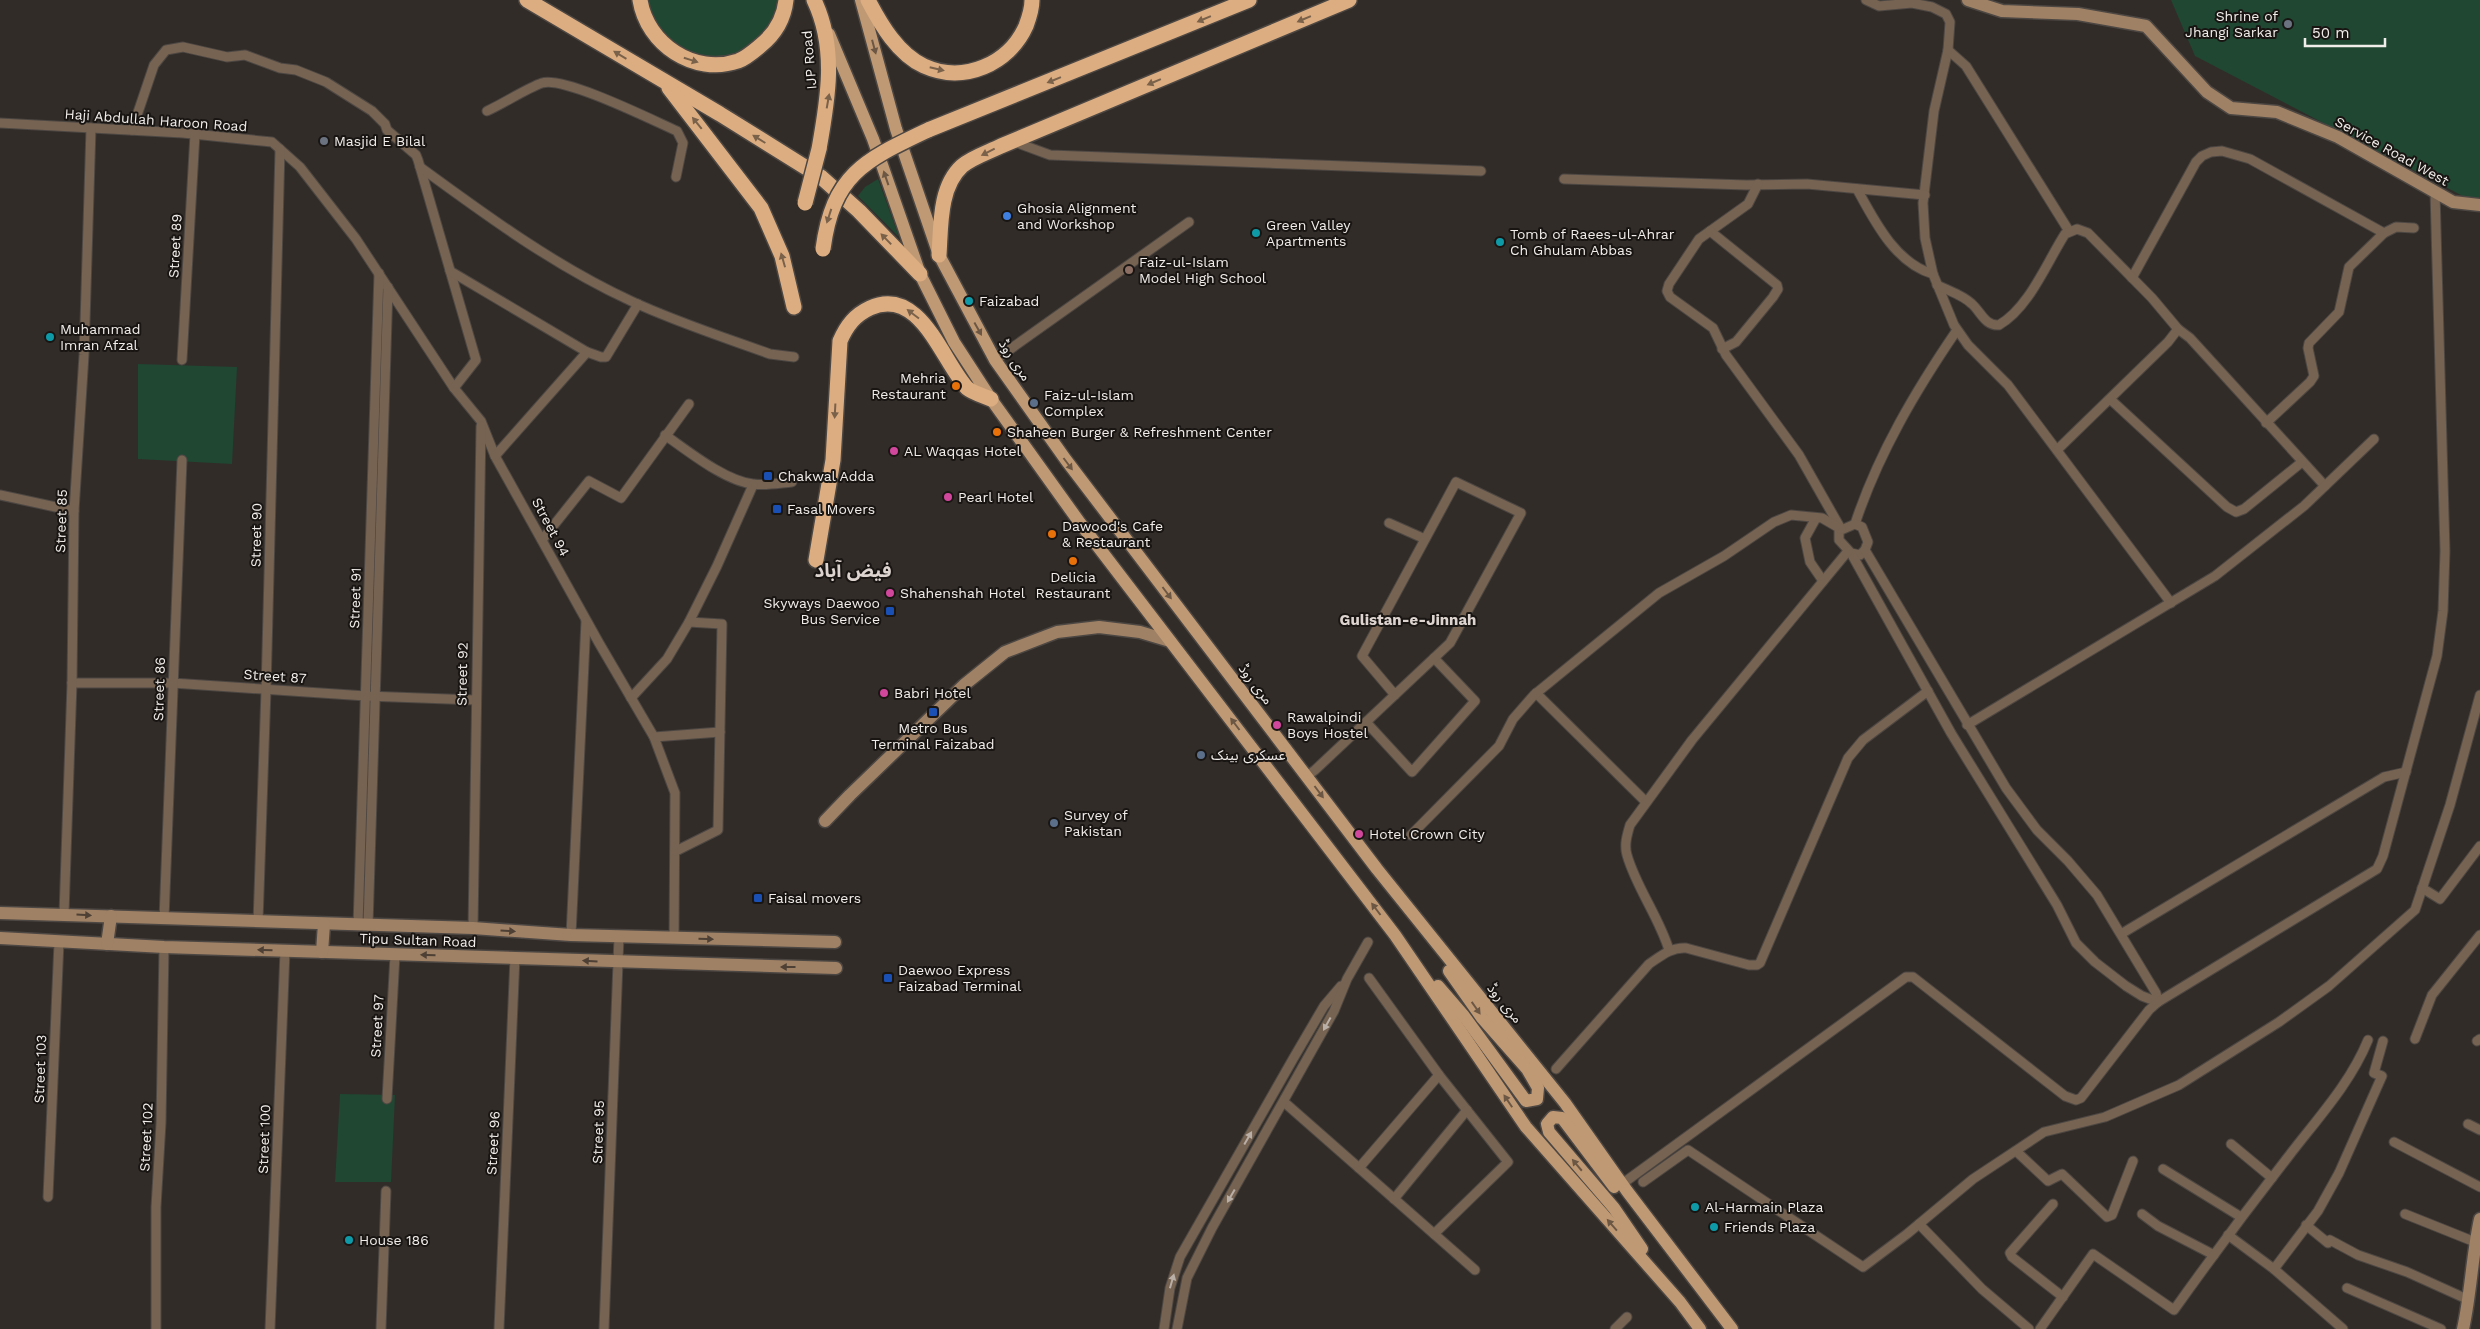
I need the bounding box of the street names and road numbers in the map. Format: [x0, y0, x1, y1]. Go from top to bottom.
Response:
street label: IJP Road [798, 30, 820, 90]
street label: Haji Abdullah Haroon Road [64, 106, 248, 134]
street label: Service Road West [2332, 113, 2452, 189]
street label: Street 89 [165, 214, 185, 278]
street label: مری روڈ [995, 336, 1034, 384]
street label: Street 85 [52, 489, 70, 553]
street label: Street 94 [529, 495, 573, 559]
street label: Street 90 [247, 503, 265, 567]
street label: Street 91 [346, 567, 364, 629]
street label: Street 92 [453, 642, 471, 706]
street label: Street 86 [150, 657, 168, 721]
street label: مری روڈ [1235, 661, 1276, 708]
street label: Street 87 [243, 666, 307, 686]
street label: Tipu Sultan Road [359, 930, 477, 950]
street label: مری روڈ [1483, 980, 1526, 1027]
street label: Street 97 [367, 994, 387, 1058]
street label: Street 103 [31, 1034, 49, 1104]
street label: Street 95 [589, 1100, 607, 1164]
street label: Street 102 [136, 1102, 156, 1172]
street label: Street 100 [255, 1104, 273, 1174]
street label: Street 96 [483, 1111, 503, 1175]

